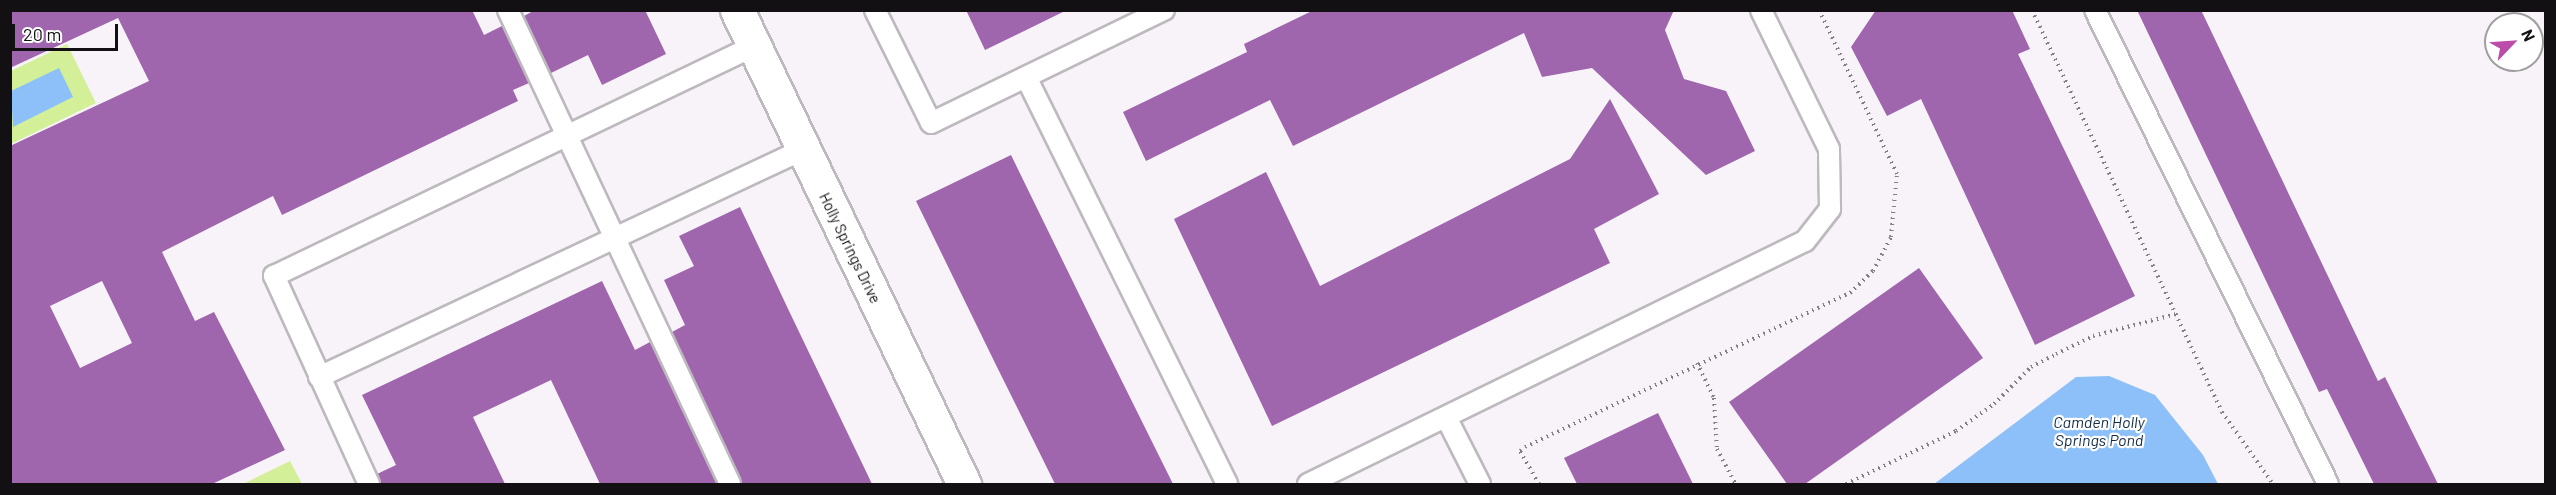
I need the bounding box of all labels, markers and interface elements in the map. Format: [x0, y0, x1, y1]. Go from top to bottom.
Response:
scale bar [15, 12, 122, 50]
north arrow [2484, 12, 2544, 72]
text: 20 m [23, 23, 61, 45]
text: N [2518, 26, 2540, 44]
street label: Holly Springs Drive [815, 190, 885, 306]
water label: Camden Holly Springs Pond [2053, 412, 2145, 450]

